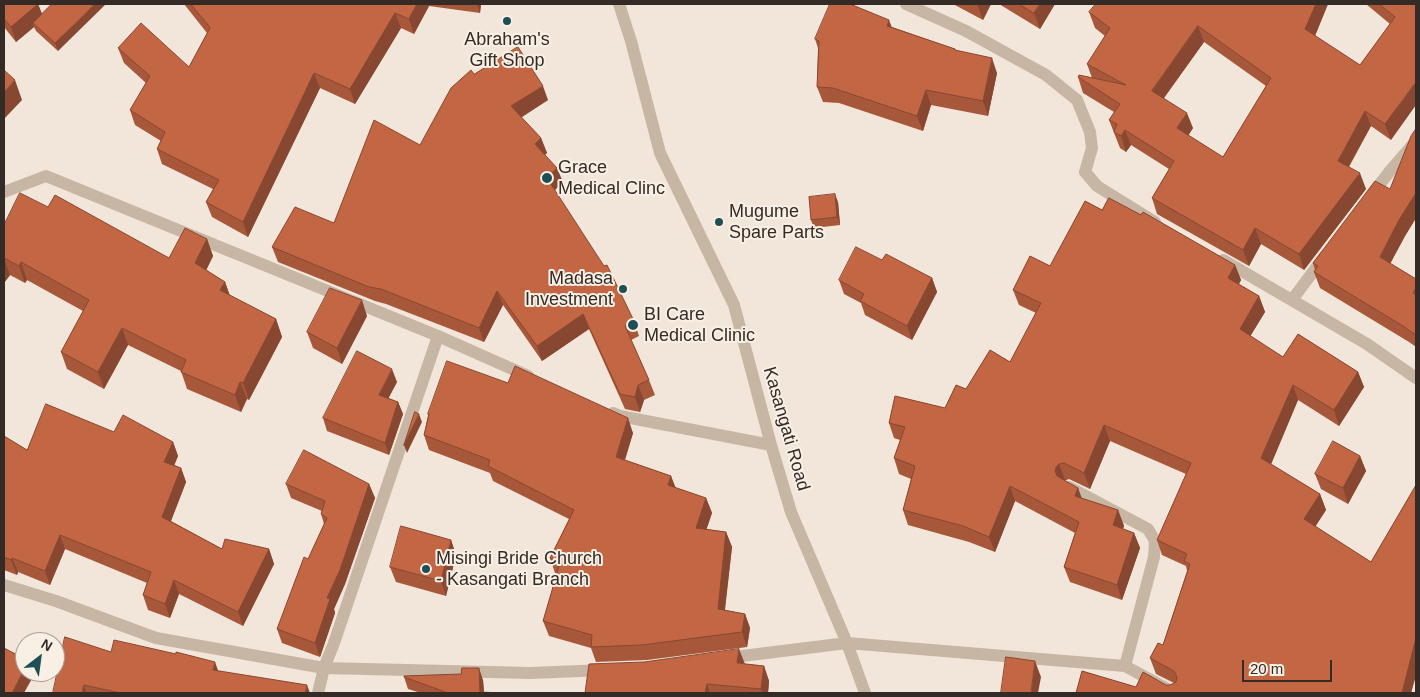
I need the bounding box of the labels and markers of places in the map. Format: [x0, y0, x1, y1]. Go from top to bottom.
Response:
marker: Abraham's Gift Shop [501, 15, 513, 27]
place label: Abraham's Gift Shop [464, 29, 550, 72]
place label: Grace Medical Clinc [558, 157, 665, 200]
marker: Grace Medical Clinc [540, 171, 554, 185]
place label: Mugume Spare Parts [729, 201, 824, 243]
marker: Mugume Spare Parts [713, 216, 725, 228]
place label: Madasa Investment [525, 268, 613, 310]
marker: Madasa Investment [617, 283, 629, 295]
place label: BI Care Medical Clinic [644, 304, 755, 346]
marker: BI Care Medical Clinic [626, 318, 640, 332]
place label: Misingi Bride Church - Kasangati Branch [436, 548, 602, 590]
marker: Misingi Bride Church - Kasangati Branch [420, 563, 432, 575]

